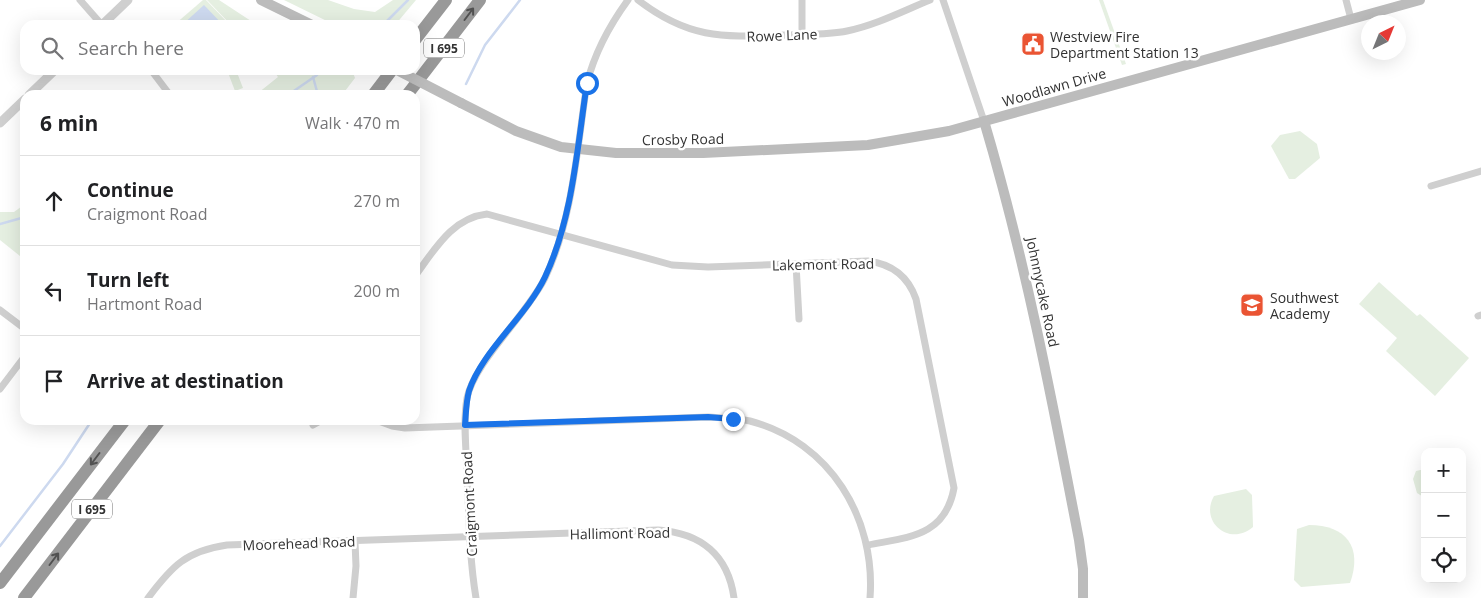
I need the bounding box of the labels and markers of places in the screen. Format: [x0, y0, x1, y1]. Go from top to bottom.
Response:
place label: Westview Fire Department Station 13 [1050, 27, 1199, 62]
public building icon: Westview Fire Department Station 13 [1020, 31, 1046, 57]
place label: Southwest Academy [1270, 288, 1339, 323]
school or university icon: Southwest Academy [1239, 292, 1265, 318]

